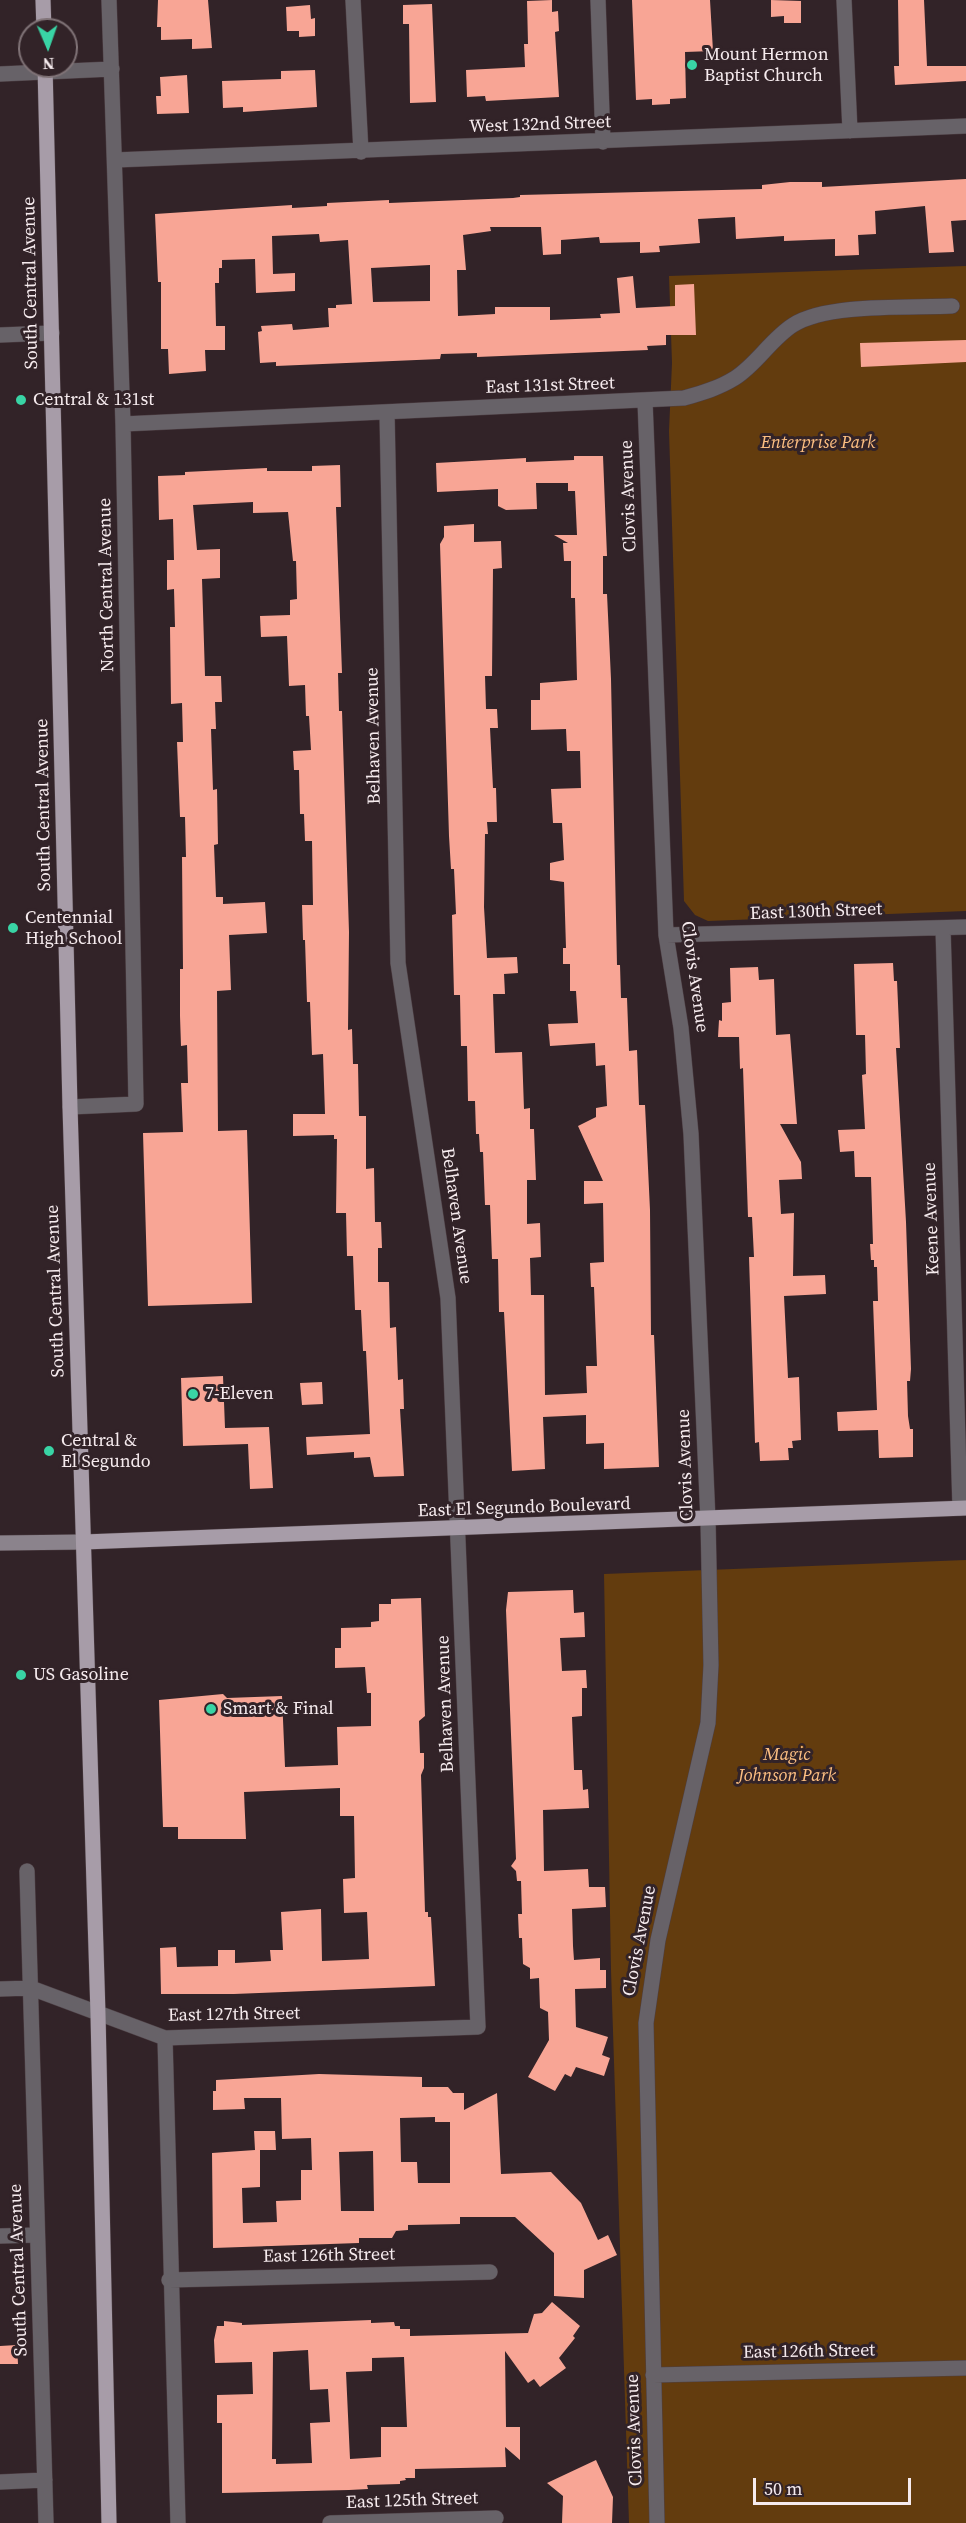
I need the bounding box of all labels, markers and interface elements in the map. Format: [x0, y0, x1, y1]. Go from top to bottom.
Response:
north arrow [18, 18, 78, 78]
place label: Mount Hermon Baptist Church [704, 44, 829, 86]
text: N [42, 53, 55, 75]
marker: Mount Hermon Baptist Church [685, 58, 699, 72]
street label: West 132nd Street [469, 112, 611, 138]
street label: South Central Avenue [19, 196, 43, 370]
street label: East 131st Street [485, 373, 615, 399]
place label: Central & 131st [33, 389, 154, 411]
marker: Central & 131st [14, 393, 28, 407]
park label: Enterprise Park [760, 432, 876, 454]
street label: Clovis Avenue [616, 440, 642, 552]
street label: North Central Avenue [95, 498, 119, 672]
street label: Belhaven Avenue [362, 667, 386, 805]
street label: South Central Avenue [32, 718, 56, 892]
street label: East 130th Street [750, 899, 882, 925]
place label: Centennial High School [25, 907, 122, 950]
street label: Clovis Avenue [676, 920, 712, 1034]
marker: Centennial High School [6, 921, 20, 935]
street label: Belhaven Avenue [436, 1146, 476, 1286]
street label: Keene Avenue [919, 1162, 945, 1276]
street label: South Central Avenue [42, 1204, 70, 1378]
place label: 7-Eleven [205, 1383, 274, 1405]
marker: 7-Eleven [186, 1387, 200, 1401]
street label: Clovis Avenue [673, 1409, 699, 1521]
place label: Central & El Segundo [61, 1430, 151, 1472]
marker: Central & El Segundo [42, 1444, 56, 1458]
street label: East El Segundo Boulevard [417, 1493, 631, 1523]
street label: Belhaven Avenue [433, 1635, 459, 1773]
place label: US Gasoline [33, 1664, 129, 1686]
marker: US Gasoline [14, 1668, 28, 1682]
place label: Smart & Final [223, 1698, 334, 1720]
marker: Smart & Final [204, 1702, 218, 1716]
park label: Magic Johnson Park [738, 1744, 836, 1786]
street label: Clovis Avenue [619, 1884, 661, 1998]
street label: East 127th Street [168, 2003, 300, 2027]
street label: South Central Avenue [5, 2183, 33, 2357]
street label: East 126th Street [263, 2244, 395, 2268]
street label: East 126th Street [743, 2340, 875, 2364]
street label: Clovis Avenue [622, 2374, 648, 2486]
scale bar [756, 2466, 914, 2504]
text: 50 m [764, 2476, 802, 2501]
street label: East 125th Street [346, 2488, 478, 2514]

